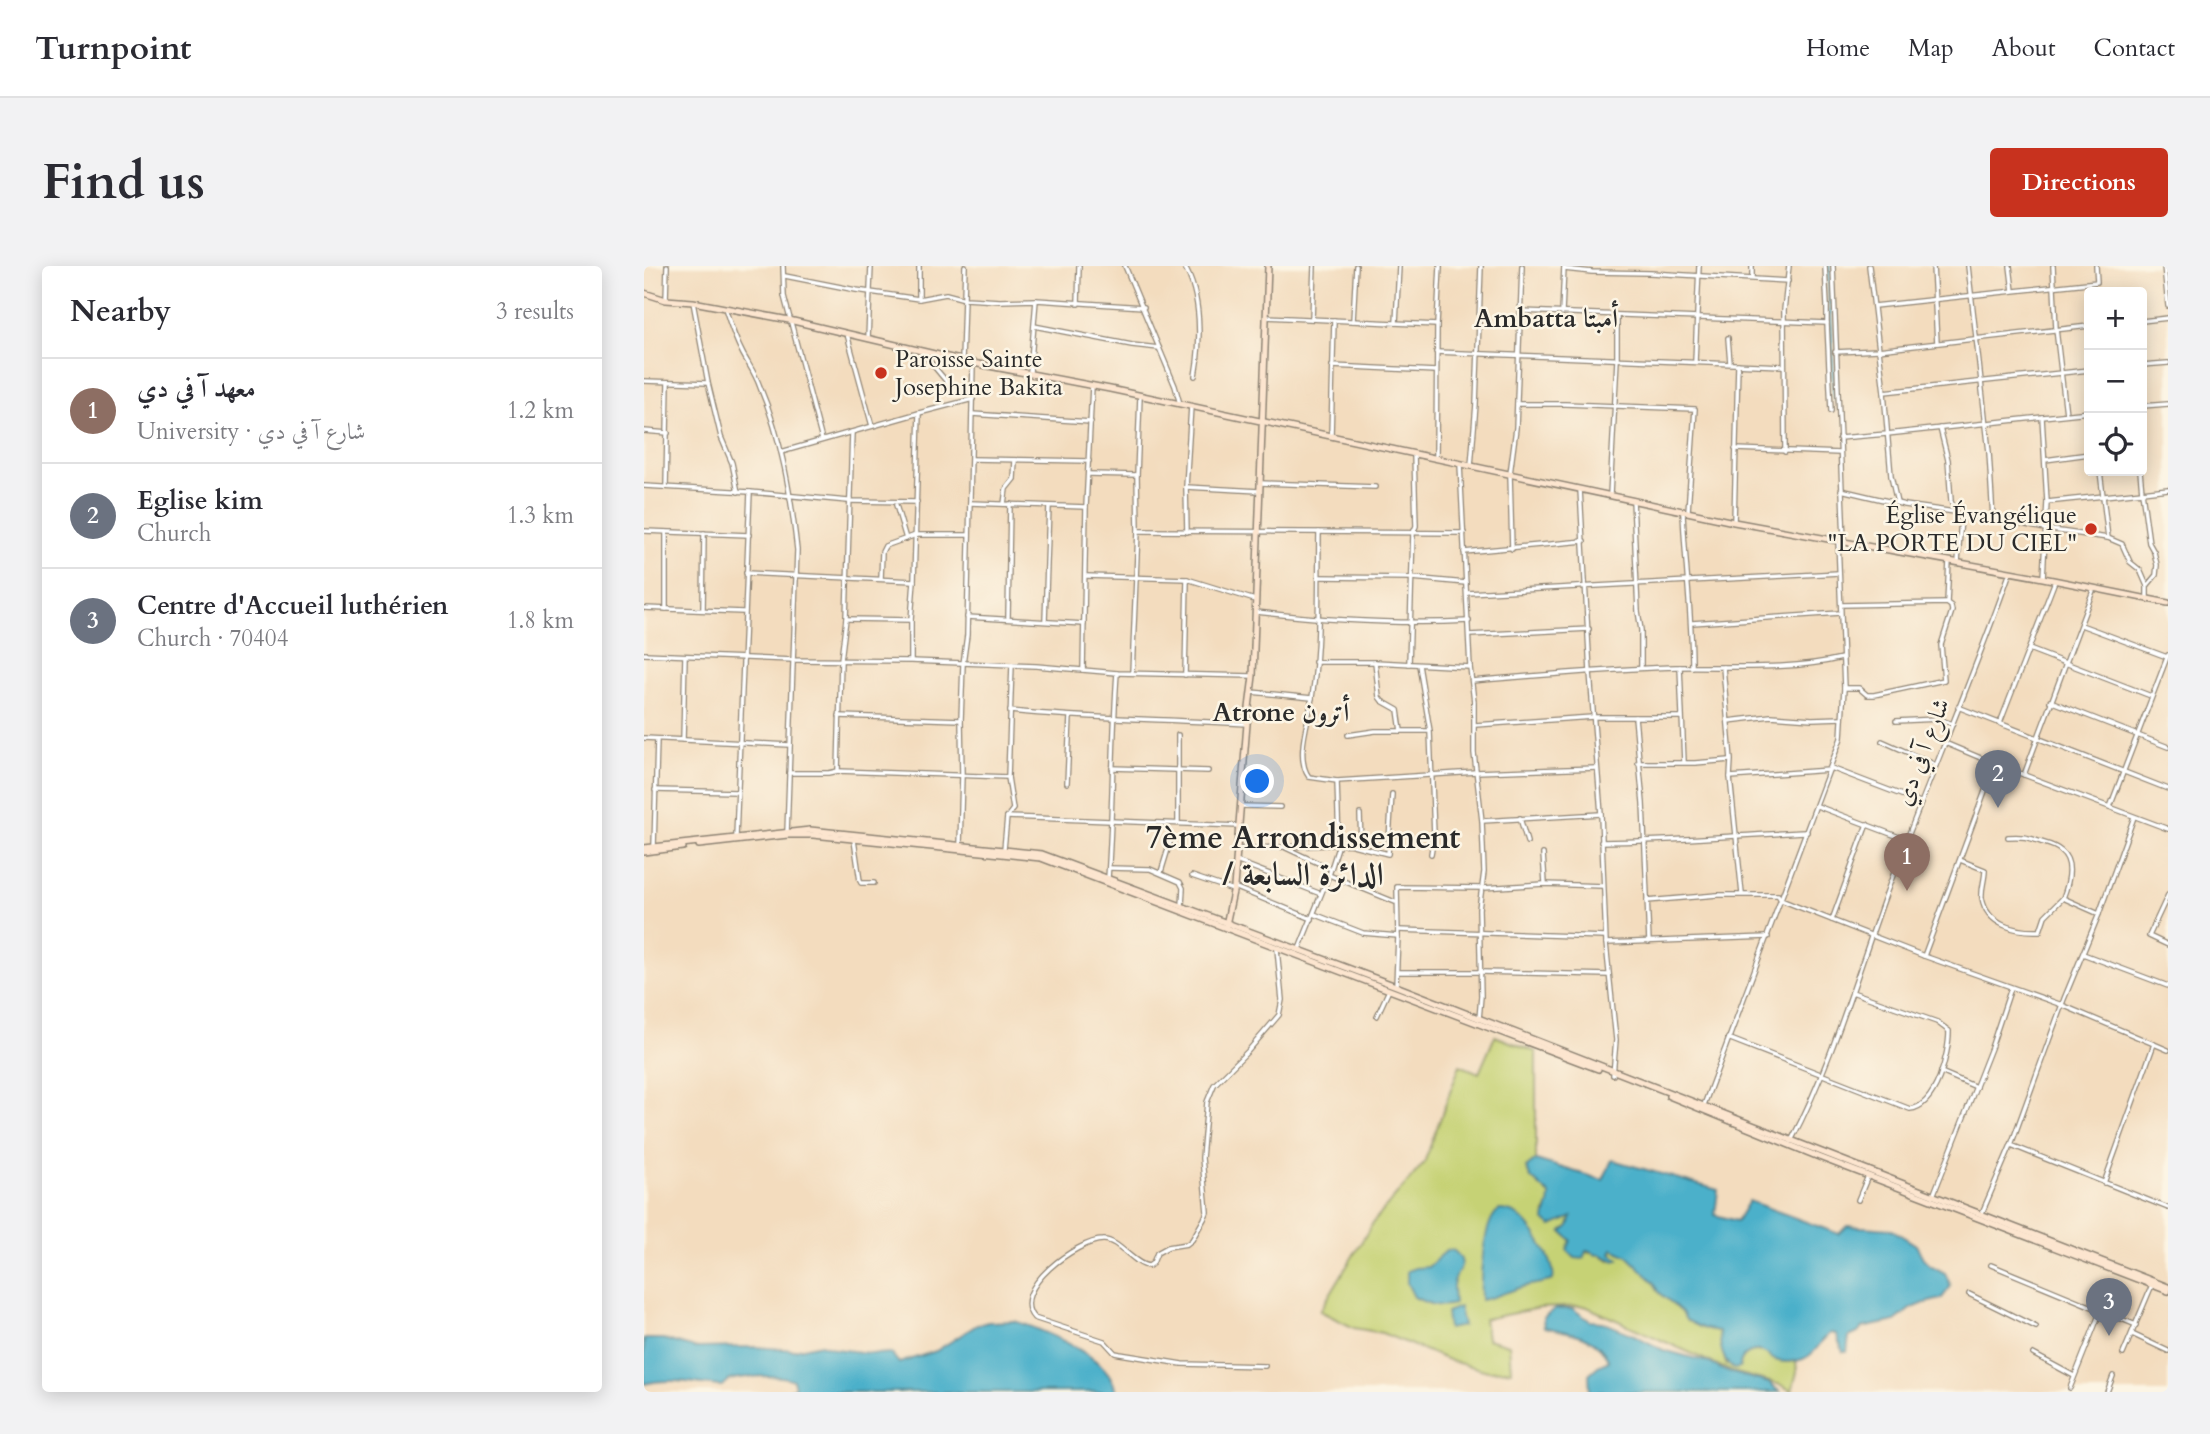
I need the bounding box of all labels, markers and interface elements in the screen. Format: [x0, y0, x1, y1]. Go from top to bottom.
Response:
text: Turnpoint [35, 26, 191, 71]
text: Home [1806, 32, 1870, 65]
text: Map [1908, 32, 1954, 65]
text: About [1992, 32, 2056, 65]
text: Contact [2094, 32, 2175, 65]
button: Directions [1990, 148, 2168, 217]
text: Find us [42, 149, 205, 216]
map controls [2084, 287, 2147, 476]
button: + [2084, 287, 2147, 350]
text: Nearby [70, 291, 171, 332]
text: 3 results [496, 296, 574, 327]
district label: Ambatta أمبتا [1474, 300, 1619, 336]
place label: Paroisse Sainte Josephine Bakita [892, 343, 1064, 404]
button: − [2084, 350, 2147, 413]
marker: Paroisse Sainte Josephine Bakita [873, 365, 889, 381]
text: معهد آ في دي [137, 371, 256, 406]
text: 1 [87, 395, 99, 426]
text: 1.2 km [507, 395, 574, 426]
button: locate [2084, 413, 2147, 476]
text: University · شارع آ في دي [137, 416, 365, 447]
text: Eglise kim [137, 483, 263, 518]
place label: Église Évangélique "LA PORTE DU CIEL" [1828, 499, 2077, 560]
text: 2 [87, 500, 99, 531]
text: 1.3 km [507, 500, 574, 531]
text: Church [137, 518, 211, 549]
marker: Église Évangélique "LA PORTE DU CIEL" [2083, 521, 2099, 537]
text: Centre d'Accueil luthérien [137, 588, 448, 623]
text: 3 [87, 605, 99, 636]
text: 1.8 km [507, 605, 574, 636]
text: Church · 70404 [137, 623, 288, 654]
district label: Atrone أترون [1213, 694, 1350, 730]
street label: شارع آ في دي [1887, 694, 1961, 812]
pin: 2 [1975, 750, 2021, 808]
your location [1240, 764, 1274, 798]
district label: 7ème Arrondissement / الدائرة السابعة [1146, 816, 1460, 897]
pin: 1 [1884, 833, 1930, 891]
pin: 3 [2086, 1278, 2132, 1336]

